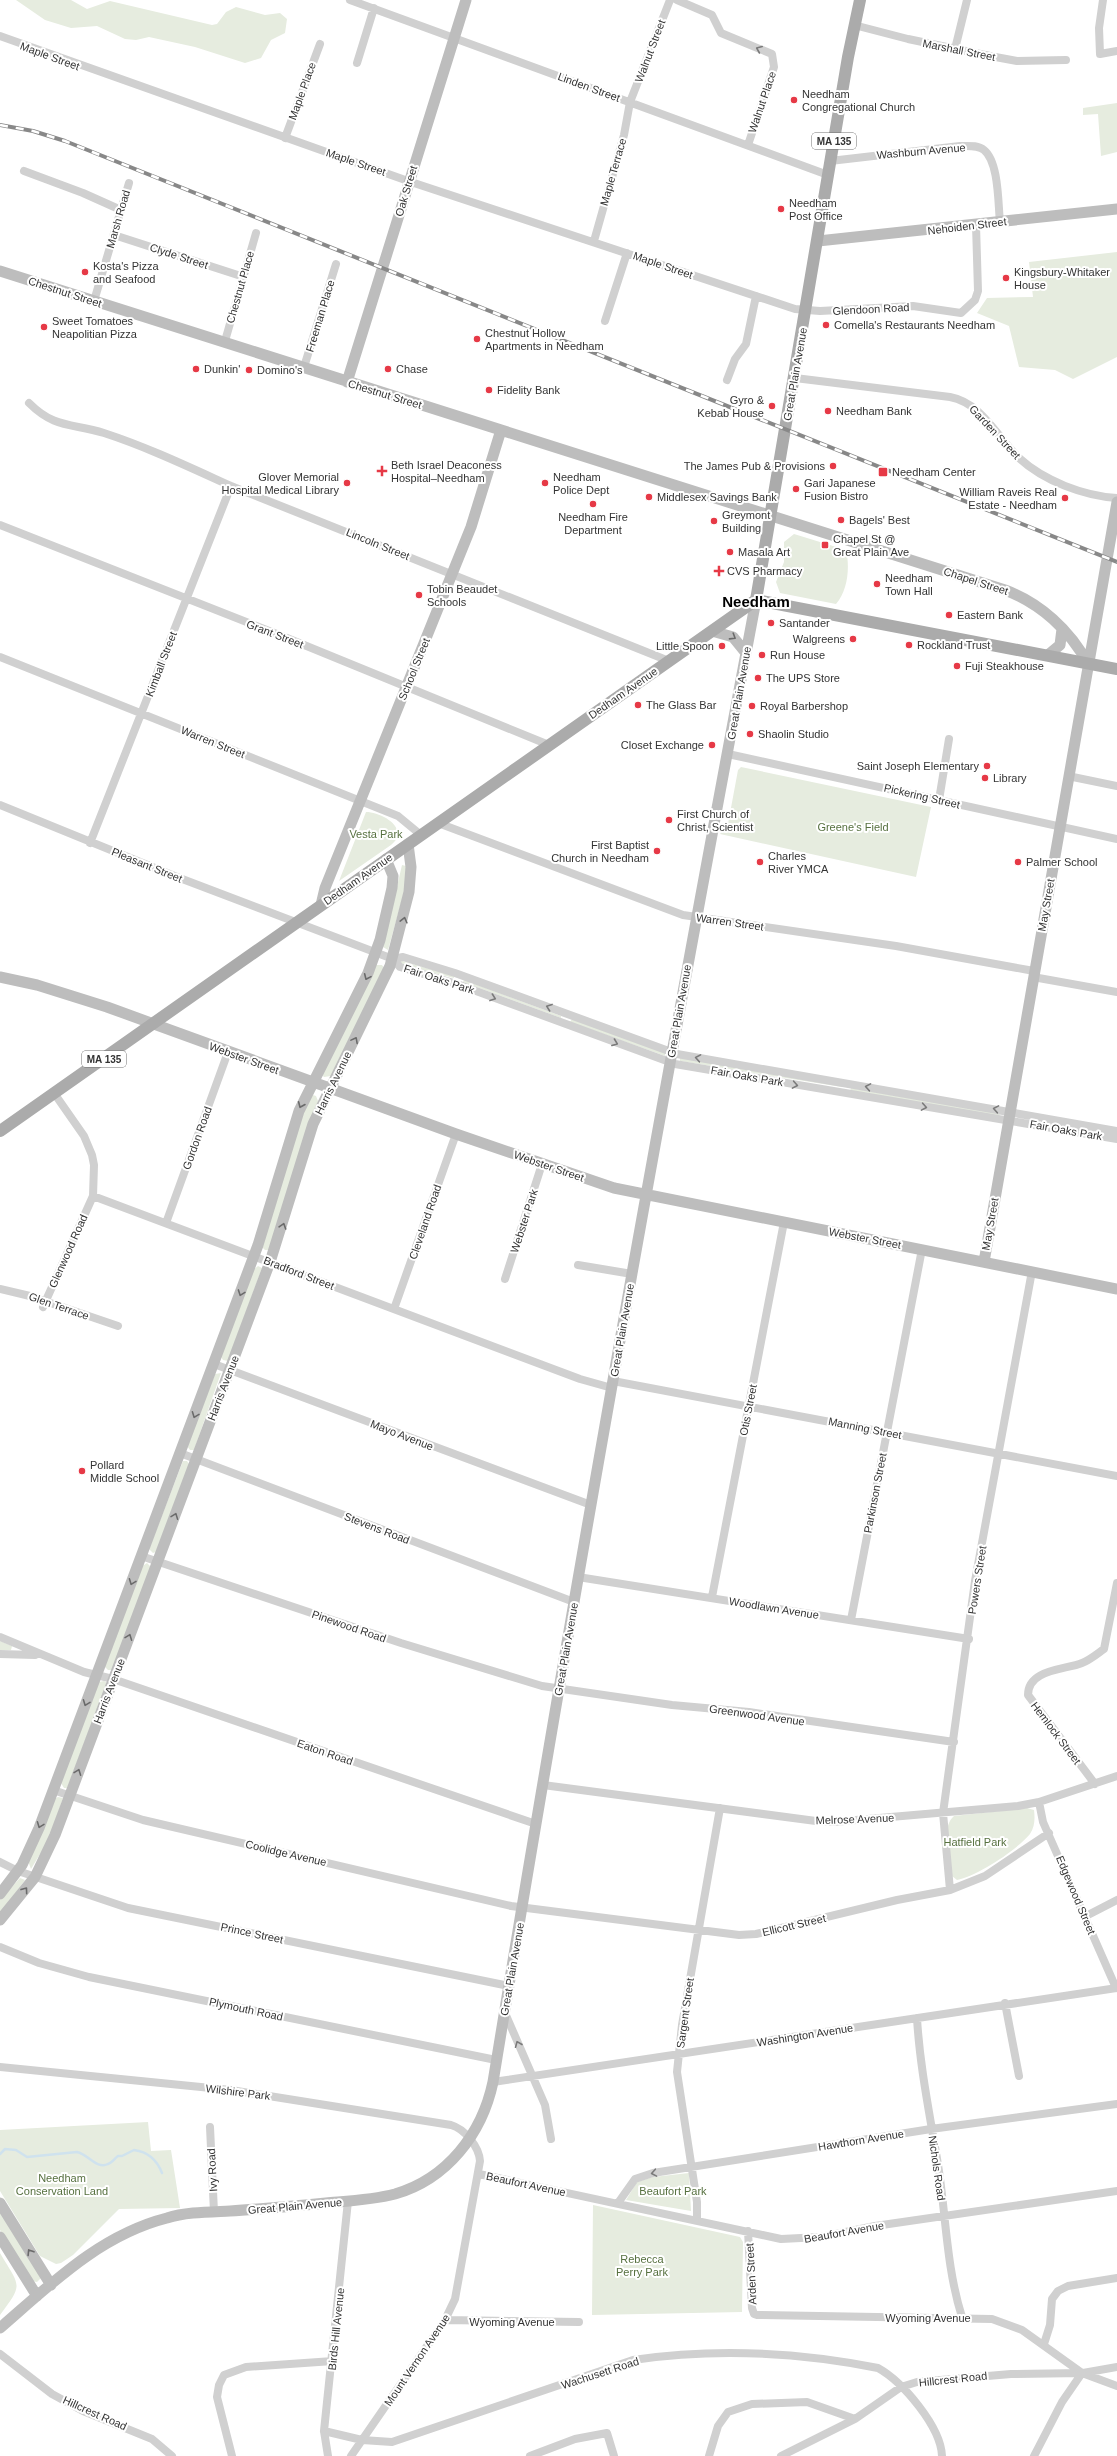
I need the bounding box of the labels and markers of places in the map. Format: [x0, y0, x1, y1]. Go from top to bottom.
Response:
place label: Needham Congregational Church [802, 88, 915, 113]
marker: Needham Congregational Church [789, 95, 799, 105]
place label: Needham Post Office [789, 197, 843, 222]
marker: Needham Post Office [776, 204, 786, 214]
place label: Kosta's Pizza and Seafood [93, 260, 160, 285]
place label: Kingsbury-Whitaker House [1014, 266, 1110, 291]
marker: Kosta's Pizza and Seafood [80, 267, 90, 277]
marker: Kingsbury-Whitaker House [1001, 273, 1011, 283]
place label: Sweet Tomatoes Neapolitian Pizza [52, 315, 138, 340]
place label: Comella's Restaurants Needham [834, 319, 995, 331]
marker: Comella's Restaurants Needham [821, 320, 831, 330]
marker: Sweet Tomatoes Neapolitian Pizza [39, 322, 49, 332]
place label: Chestnut Hollow Apartments in Needham [485, 327, 604, 352]
marker: Chestnut Hollow Apartments in Needham [472, 334, 482, 344]
place label: Dunkin' [204, 363, 240, 375]
place label: Chase [396, 363, 428, 375]
marker: Dunkin' [191, 364, 201, 374]
place label: Domino's [257, 364, 303, 376]
marker: Chase [383, 364, 393, 374]
marker: Domino's [244, 365, 254, 375]
place label: Fidelity Bank [497, 384, 560, 396]
marker: Fidelity Bank [484, 385, 494, 395]
place label: Gyro & Kebab House [697, 394, 765, 419]
marker: Gyro & Kebab House [767, 401, 777, 411]
place label: Needham Bank [836, 405, 912, 417]
marker: Needham Bank [823, 406, 833, 416]
place label: Beth Israel Deaconess Hospital–Needham [391, 459, 502, 484]
place label: The James Pub & Provisions [684, 460, 825, 472]
marker: The James Pub & Provisions [828, 461, 838, 471]
marker: Beth Israel Deaconess Hospital–Needham [376, 465, 388, 477]
marker: Needham Center [877, 466, 889, 478]
place label: Needham Center [892, 466, 976, 478]
place label: Glover Memorial Hospital Medical Library [222, 471, 339, 496]
place label: Needham Police Dept [553, 471, 609, 496]
place label: Gari Japanese Fusion Bistro [804, 477, 876, 502]
marker: Glover Memorial Hospital Medical Library [342, 478, 352, 488]
marker: Needham Police Dept [540, 478, 550, 488]
marker: Gari Japanese Fusion Bistro [791, 484, 801, 494]
place label: William Raveis Real Estate - Needham [959, 486, 1057, 511]
place label: Middlesex Savings Bank [657, 491, 777, 503]
marker: Middlesex Savings Bank [644, 492, 654, 502]
marker: William Raveis Real Estate - Needham [1060, 493, 1070, 503]
marker: Needham Fire Department [588, 499, 598, 509]
place label: Greymont Building [722, 509, 770, 534]
place label: Needham Fire Department [558, 511, 628, 536]
place label: Bagels' Best [849, 514, 910, 526]
marker: Bagels' Best [836, 515, 846, 525]
marker: Greymont Building [709, 516, 719, 526]
place label: Chapel St @ Great Plain Ave [833, 533, 909, 558]
marker: Chapel St @ Great Plain Ave [820, 540, 830, 550]
place label: Masala Art [738, 546, 790, 558]
marker: Masala Art [725, 547, 735, 557]
place label: CVS Pharmacy [727, 565, 803, 577]
marker: CVS Pharmacy [714, 566, 724, 576]
place label: Needham Town Hall [885, 572, 933, 597]
marker: Needham Town Hall [872, 579, 882, 589]
place label: Tobin Beaudet Schools [427, 583, 497, 608]
marker: Tobin Beaudet Schools [414, 590, 424, 600]
place label: Eastern Bank [957, 609, 1024, 621]
marker: Eastern Bank [944, 610, 954, 620]
place label: Santander [779, 617, 830, 629]
marker: Santander [766, 618, 776, 628]
place label: Walgreens [793, 633, 845, 645]
marker: Walgreens [848, 634, 858, 644]
place label: Rockland Trust [917, 639, 990, 651]
place label: Little Spoon [656, 640, 714, 652]
marker: Rockland Trust [904, 640, 914, 650]
marker: Little Spoon [717, 641, 727, 651]
place label: Run House [770, 649, 825, 661]
marker: Run House [757, 650, 767, 660]
place label: Fuji Steakhouse [965, 660, 1044, 672]
marker: Fuji Steakhouse [952, 661, 962, 671]
place label: The UPS Store [766, 672, 840, 684]
marker: The UPS Store [753, 673, 763, 683]
place label: The Glass Bar [646, 699, 717, 711]
marker: The Glass Bar [633, 700, 643, 710]
place label: Royal Barbershop [760, 700, 848, 712]
marker: Royal Barbershop [747, 701, 757, 711]
place label: Shaolin Studio [758, 728, 829, 740]
marker: Shaolin Studio [745, 729, 755, 739]
place label: Closet Exchange [621, 739, 704, 751]
marker: Closet Exchange [707, 740, 717, 750]
place label: Saint Joseph Elementary [857, 760, 979, 772]
marker: Saint Joseph Elementary [982, 761, 992, 771]
place label: Library [993, 772, 1027, 784]
marker: Library [980, 773, 990, 783]
place label: First Church of Christ, Scientist [677, 808, 753, 833]
marker: First Church of Christ, Scientist [664, 815, 674, 825]
place label: First Baptist Church in Needham [551, 839, 649, 864]
marker: First Baptist Church in Needham [652, 846, 662, 856]
place label: Charles River YMCA [768, 850, 829, 875]
place label: Palmer School [1026, 856, 1098, 868]
marker: Charles River YMCA [755, 857, 765, 867]
marker: Palmer School [1013, 857, 1023, 867]
place label: Pollard Middle School [90, 1459, 159, 1484]
marker: Pollard Middle School [77, 1466, 87, 1476]

